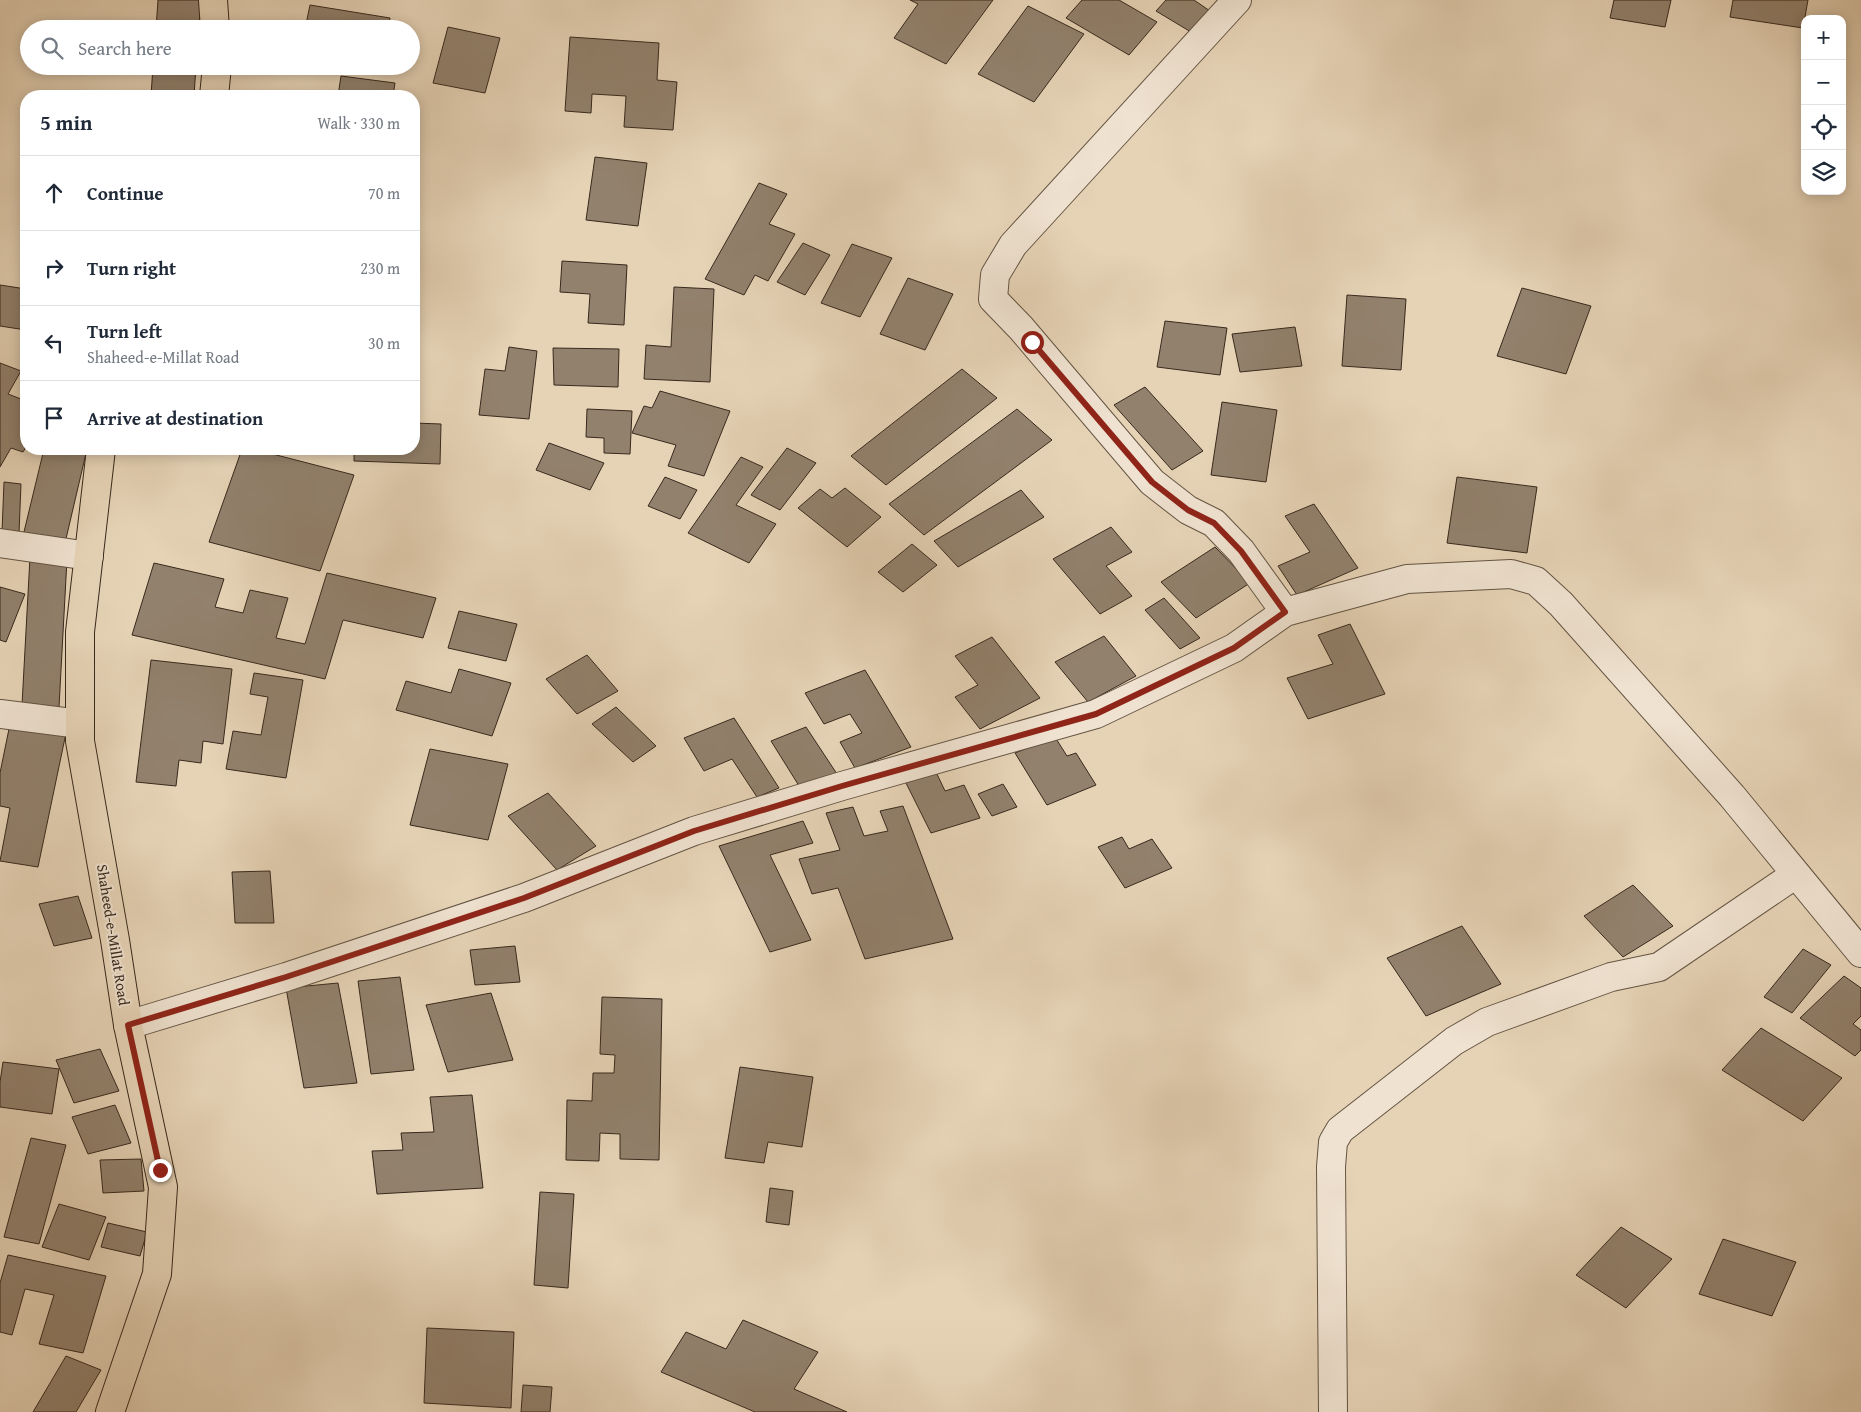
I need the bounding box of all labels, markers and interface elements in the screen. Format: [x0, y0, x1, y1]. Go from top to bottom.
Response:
map controls [1801, 15, 1846, 195]
button: + [1801, 15, 1846, 60]
search box [20, 20, 420, 75]
icon: search [38, 34, 66, 62]
text: Search here [78, 34, 172, 62]
button: − [1801, 60, 1846, 105]
button: locate [1801, 105, 1846, 150]
text: 5 min [40, 107, 92, 138]
text: Walk · 330 m [317, 111, 400, 135]
button: layers [1801, 150, 1846, 195]
icon: ahead [40, 179, 68, 207]
text: Continue [87, 179, 164, 207]
text: 70 m [368, 181, 400, 205]
icon: right [40, 254, 68, 282]
text: Turn right [87, 254, 176, 282]
text: 230 m [360, 256, 400, 280]
text: Turn left [87, 317, 162, 345]
icon: left [40, 329, 68, 357]
text: 30 m [368, 331, 400, 355]
route start [1021, 331, 1044, 354]
text: Shaheed-e-Millat Road [87, 345, 239, 369]
icon: arrive [40, 404, 68, 432]
text: Arrive at destination [87, 404, 263, 432]
street label: Shaheed-e-Millat Road [92, 863, 135, 1007]
route end [149, 1159, 172, 1182]

